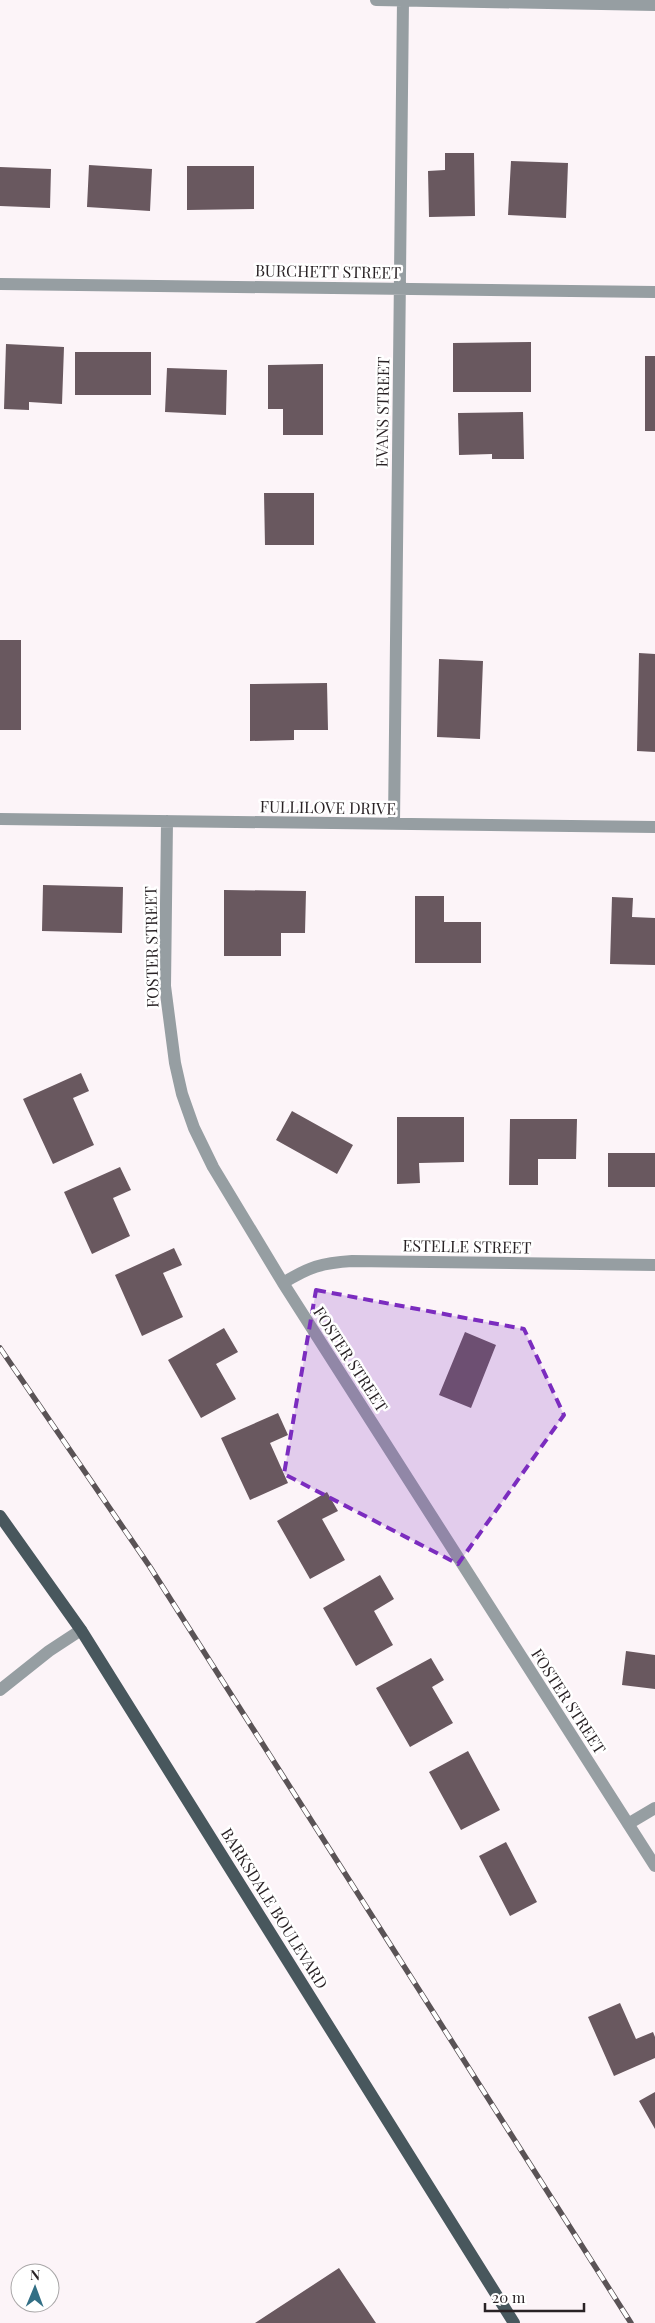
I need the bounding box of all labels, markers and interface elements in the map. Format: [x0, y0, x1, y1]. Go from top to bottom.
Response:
street label: BURCHETT STREET [255, 259, 401, 283]
street label: EVANS STREET [371, 356, 393, 468]
street label: FULLILOVE DRIVE [260, 795, 396, 819]
street label: FOSTER STREET [139, 886, 163, 1008]
street label: ESTELLE STREET [402, 1234, 532, 1258]
street label: FOSTER STREET [309, 1302, 393, 1416]
street label: FOSTER STREET [527, 1644, 611, 1758]
street label: BARKSDALE BOULEVARD [217, 1824, 333, 1992]
north arrow [10, 2263, 60, 2313]
text: N [30, 2265, 40, 2284]
scale bar [485, 2280, 584, 2312]
text: 20 m [492, 2287, 526, 2307]

